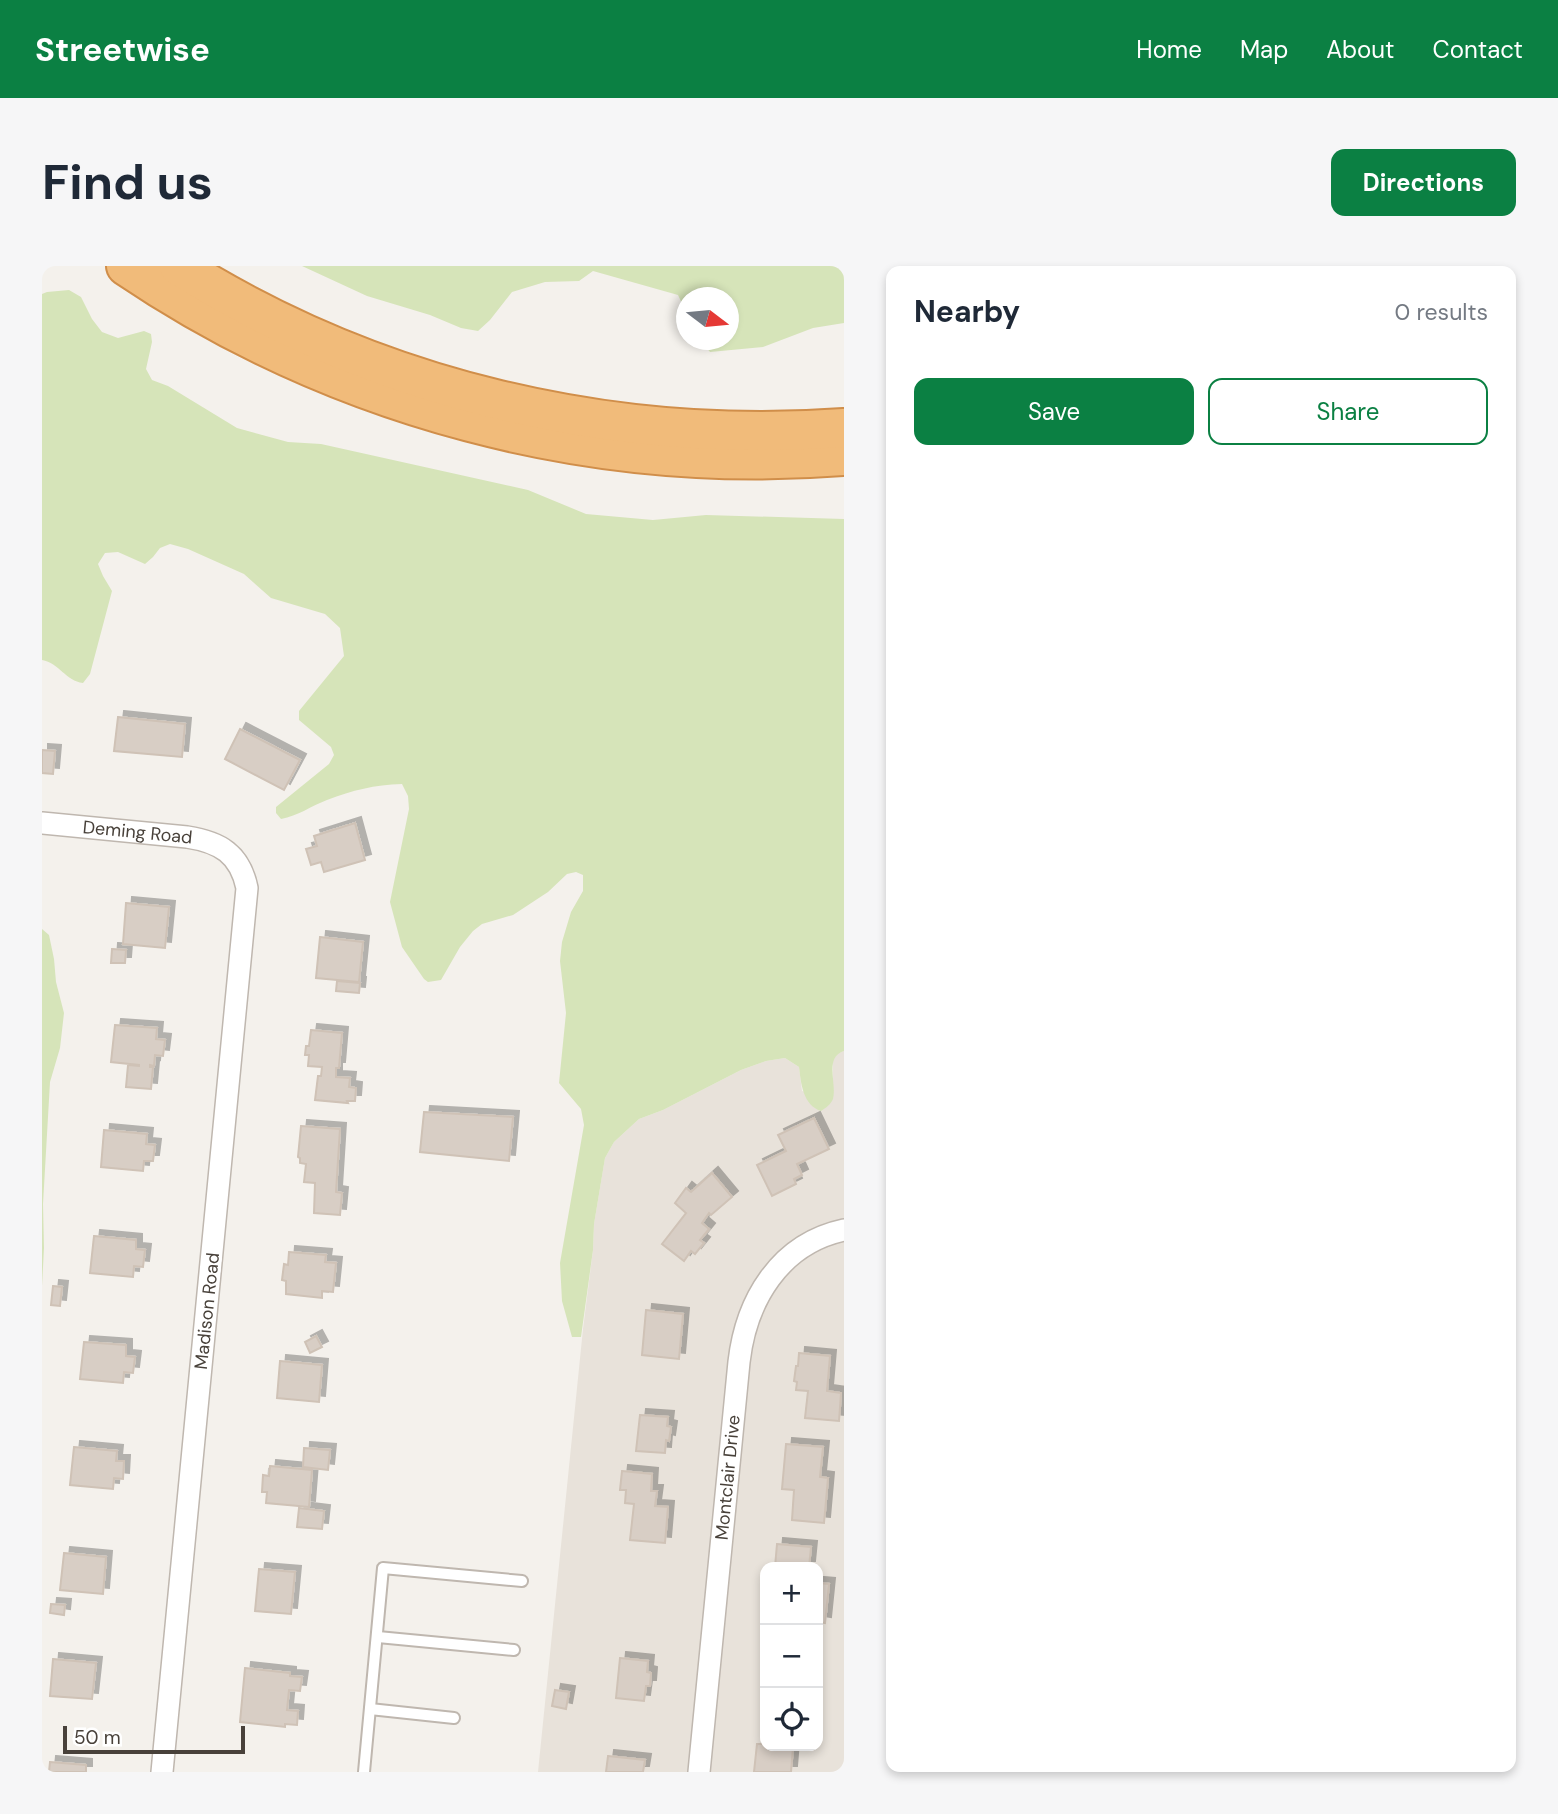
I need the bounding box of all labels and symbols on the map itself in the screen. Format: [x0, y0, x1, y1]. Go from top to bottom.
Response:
north arrow [676, 287, 739, 350]
street label: Deming Road [82, 815, 194, 849]
street label: Madison Road [189, 1251, 225, 1371]
street label: Montclair Drive [710, 1414, 746, 1541]
scale bar [63, 1723, 245, 1755]

